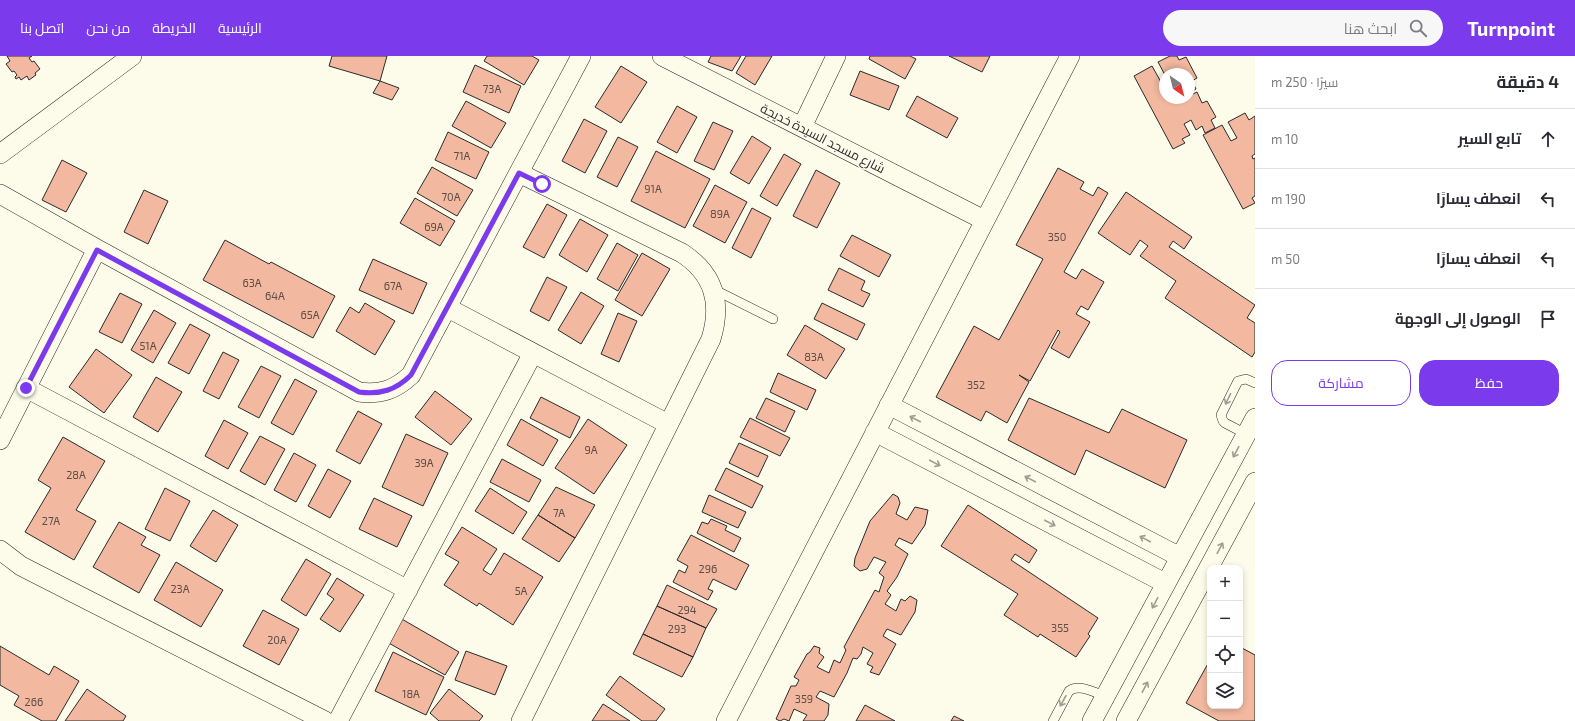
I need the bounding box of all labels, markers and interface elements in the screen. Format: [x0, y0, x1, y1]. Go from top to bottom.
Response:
search box [1163, 10, 1443, 46]
icon: search [1407, 17, 1429, 39]
text: Turnpoint [1467, 17, 1555, 40]
text: اتصل بنا [20, 19, 64, 36]
text: من نحن [86, 19, 130, 36]
text: الخريطة [152, 19, 196, 36]
text: الرئيسية [218, 19, 262, 36]
text: ابحث هنا [1344, 19, 1397, 37]
north arrow [1159, 68, 1195, 104]
text: 4 دقيقة [1496, 71, 1559, 91]
text: سيرًا · 250 m [1271, 74, 1338, 90]
house number: 73A [483, 82, 501, 95]
street label: شارع مسجد السيدة خديجة [758, 100, 888, 177]
icon: ahead [1537, 128, 1559, 150]
text: تابع السير [1458, 129, 1521, 147]
text: 10 m [1271, 131, 1298, 147]
house number: 71A [454, 149, 471, 162]
route start [533, 175, 551, 193]
house number: 91A [644, 182, 662, 195]
icon: left [1537, 188, 1559, 210]
text: انعطف يسارًا [1436, 189, 1521, 207]
house number: 70A [441, 190, 461, 203]
text: 190 m [1271, 191, 1306, 207]
house number: 89A [710, 207, 730, 220]
house number: 69A [424, 220, 444, 233]
house number: 350 [1048, 230, 1066, 243]
icon: left [1537, 248, 1559, 270]
text: انعطف يسارًا [1436, 249, 1521, 267]
text: 50 m [1271, 251, 1300, 267]
house number: 63A [242, 276, 262, 289]
house number: 67A [384, 279, 402, 292]
house number: 64A [265, 289, 285, 302]
house number: 65A [300, 308, 320, 321]
icon: arrive [1537, 308, 1559, 330]
text: الوصول إلى الوجهة [1395, 309, 1521, 327]
house number: 51A [139, 339, 157, 352]
house number: 83A [804, 350, 824, 363]
button: مشاركة [1271, 360, 1411, 406]
button: حفظ [1419, 360, 1559, 406]
house number: 352 [967, 378, 985, 391]
route end [17, 379, 35, 397]
one-way arrow [1224, 392, 1231, 404]
one-way arrow [909, 415, 921, 422]
house number: 9A [584, 443, 598, 456]
one-way arrow [1232, 446, 1240, 458]
house number: 39A [414, 456, 434, 469]
one-way arrow [928, 460, 940, 467]
house number: 28A [66, 468, 86, 481]
one-way arrow [1024, 475, 1036, 482]
house number: 7A [553, 506, 565, 519]
house number: 27A [42, 514, 60, 527]
one-way arrow [1044, 520, 1056, 527]
one-way arrow [1139, 535, 1151, 542]
one-way arrow [1216, 542, 1224, 554]
house number: 296 [699, 562, 717, 575]
map controls [1207, 565, 1243, 709]
button: + [1207, 565, 1243, 601]
house number: 23A [170, 582, 190, 595]
house number: 5A [515, 584, 528, 597]
one-way arrow [1150, 597, 1158, 609]
button: − [1207, 601, 1243, 637]
house number: 294 [677, 603, 697, 616]
house number: 355 [1051, 621, 1069, 634]
house number: 293 [668, 622, 686, 635]
house number: 20A [267, 633, 287, 646]
button: locate [1207, 637, 1243, 673]
button: layers [1207, 673, 1243, 709]
one-way arrow [1141, 681, 1149, 693]
house number: 18A [402, 687, 420, 700]
house number: 359 [795, 692, 813, 705]
house number: 266 [25, 695, 43, 708]
one-way arrow [1059, 695, 1067, 707]

